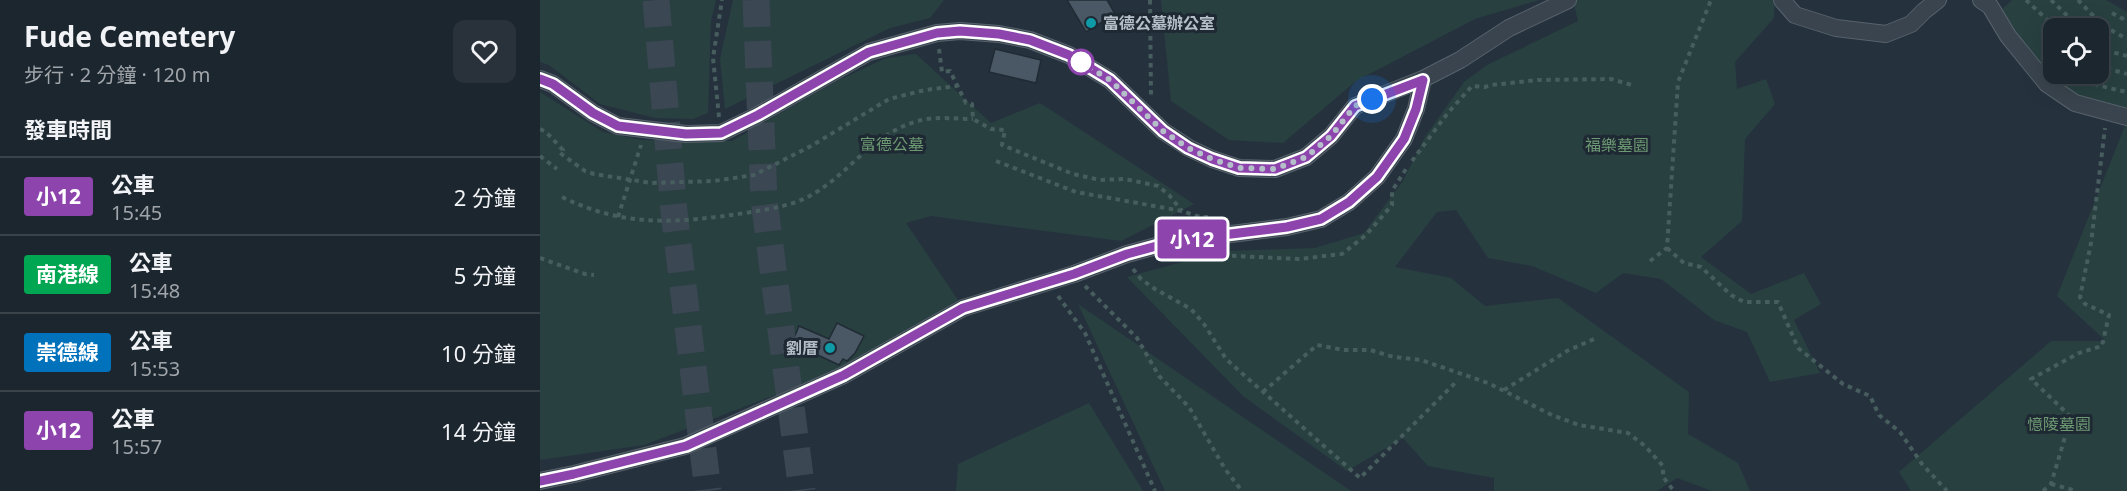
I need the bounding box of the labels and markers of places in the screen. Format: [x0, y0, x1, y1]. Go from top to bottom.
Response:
place label: 富德公墓辦公室 [1103, 12, 1215, 34]
marker: 富德公墓辦公室 [1084, 16, 1098, 30]
unlabelled marker [1068, 49, 1094, 75]
place label: 劉厝 [786, 337, 818, 359]
marker: 劉厝 [823, 341, 837, 355]

